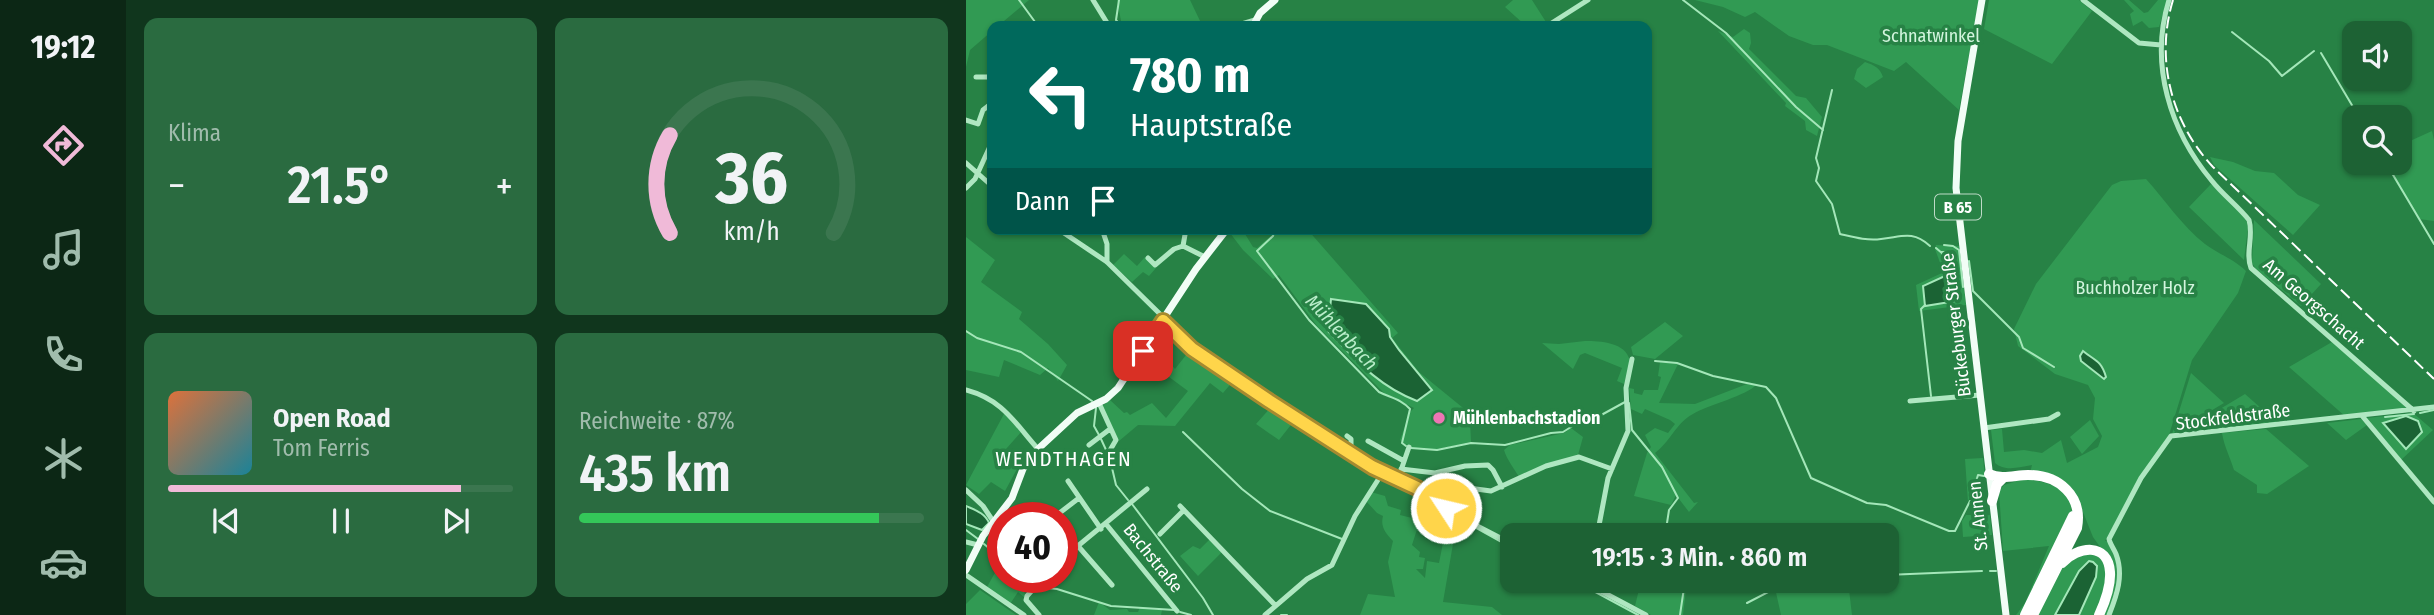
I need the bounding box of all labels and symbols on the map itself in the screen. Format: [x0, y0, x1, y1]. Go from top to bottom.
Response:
park label: Schnatwinkel [1882, 25, 1980, 47]
road number: B 65 [1935, 195, 1981, 220]
street label: Bückeburger Straße [1936, 252, 1976, 398]
street label: Am Georgschacht [2259, 254, 2369, 354]
park label: Buchholzer Holz [2075, 277, 2195, 299]
water label: Mühlenbach [1301, 290, 1382, 375]
pin [1113, 321, 1173, 381]
street label: Stockfeldstraße [2174, 399, 2292, 435]
place label: Mühlenbachstadion [1453, 407, 1600, 429]
marker: Mühlenbachstadion [1431, 410, 1447, 426]
district label: WENDTHAGEN [995, 446, 1133, 472]
position arrow [1409, 471, 1483, 545]
street label: St. Annen [1963, 480, 1993, 552]
speed limit sign: 40 [987, 502, 1078, 593]
street label: Bachstraße [1118, 519, 1188, 597]

